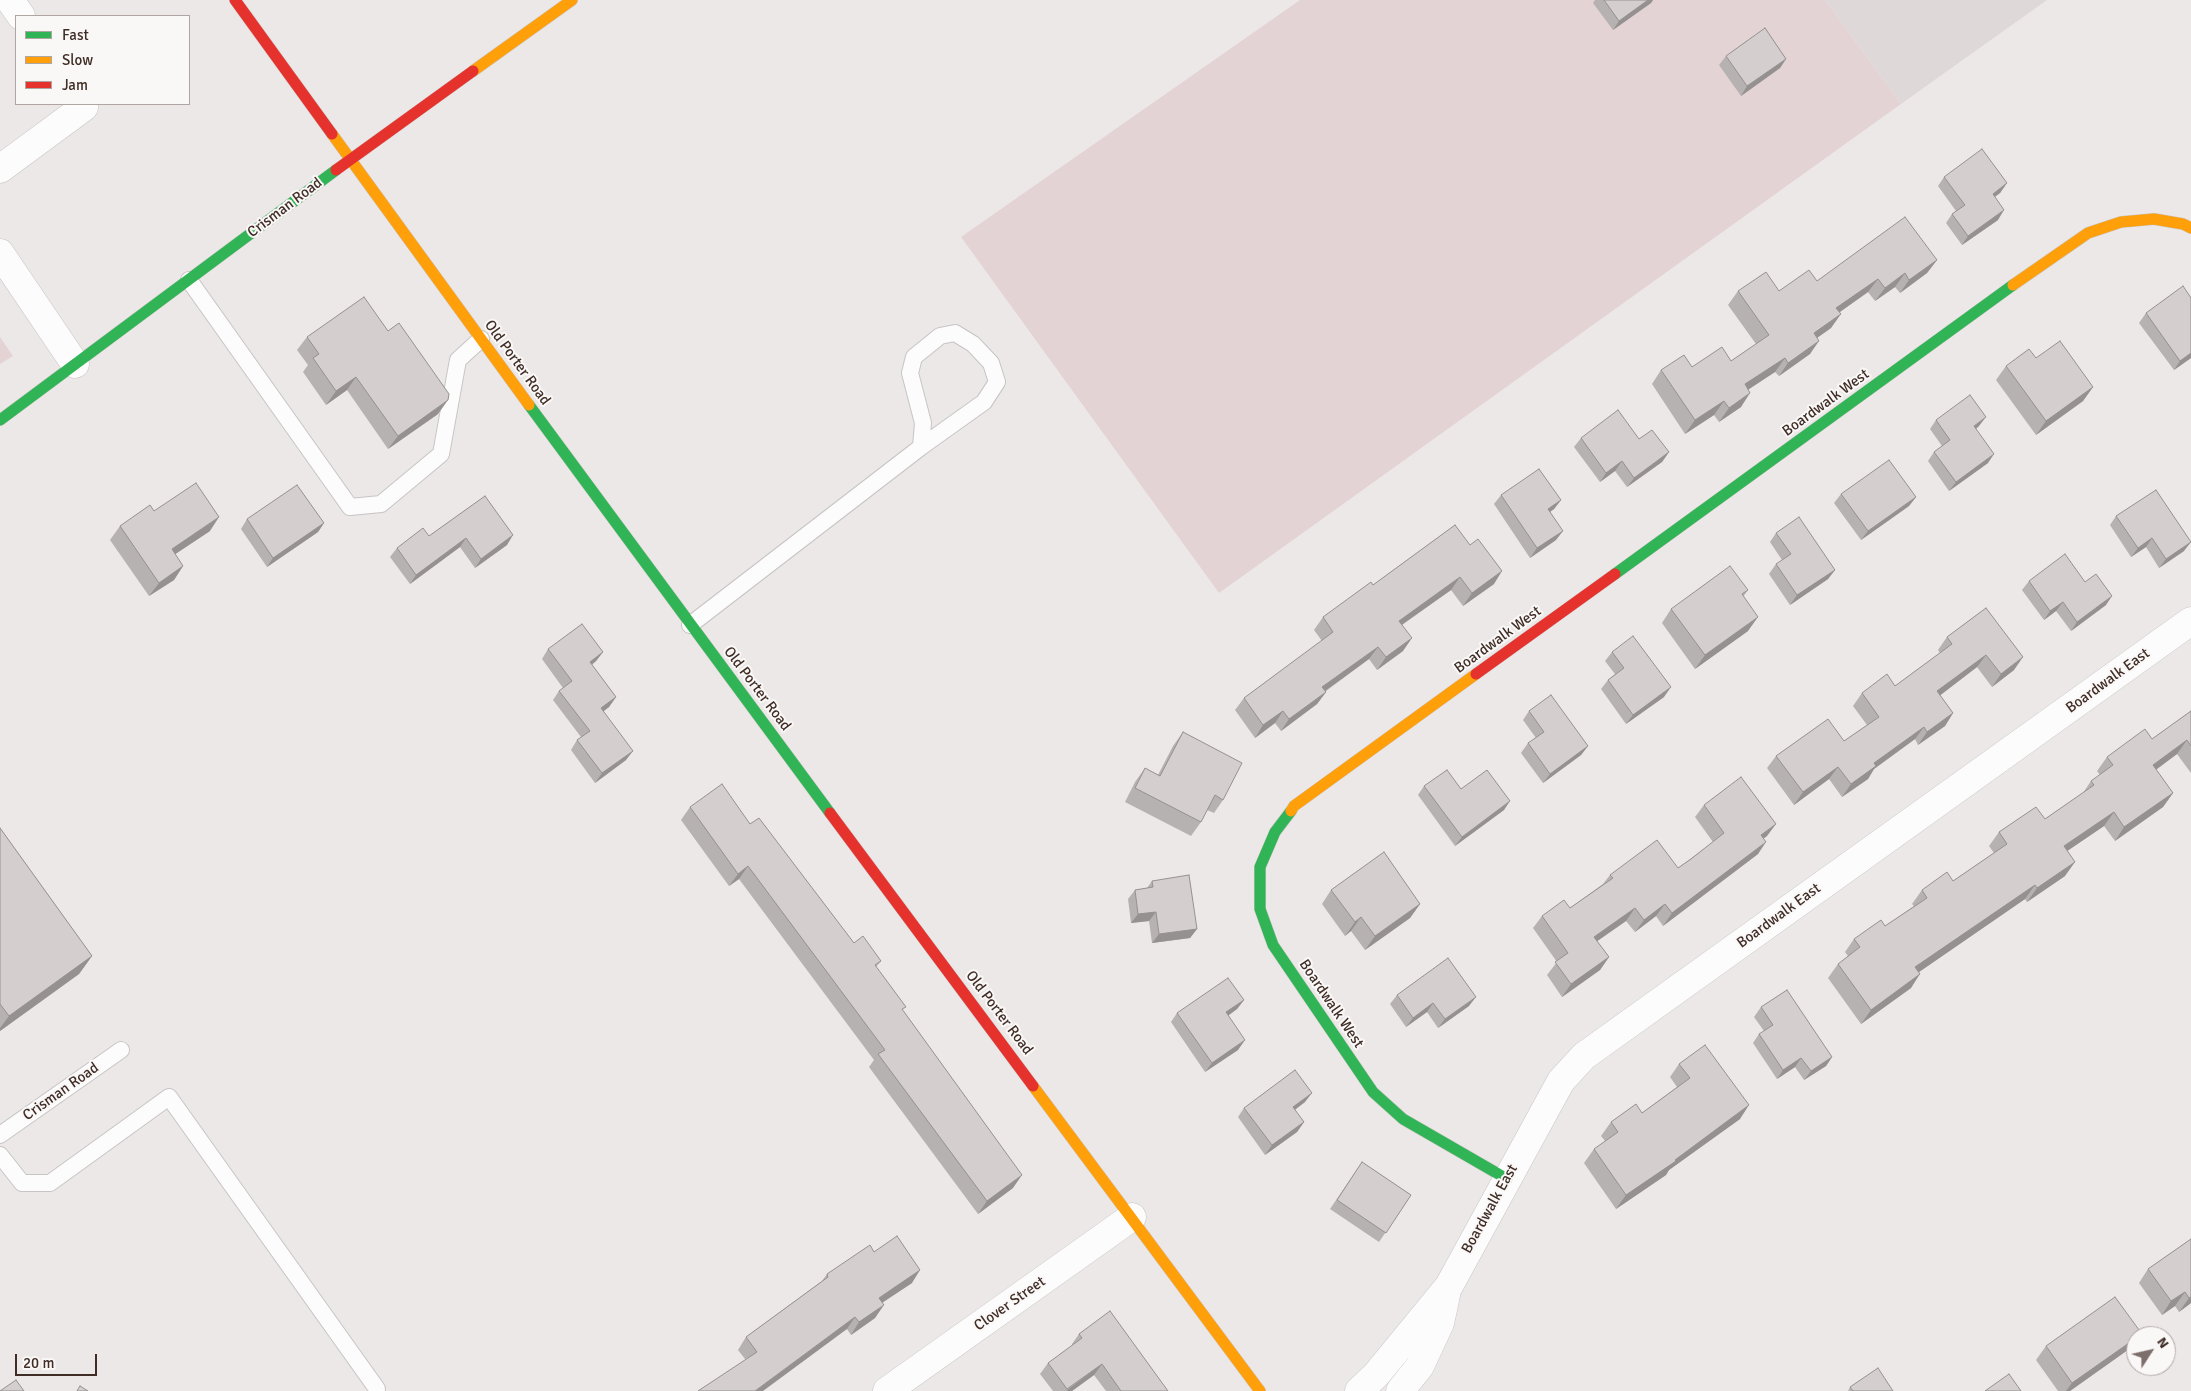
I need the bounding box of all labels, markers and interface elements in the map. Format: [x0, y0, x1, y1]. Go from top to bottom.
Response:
legend [15, 15, 190, 105]
text: Fast [62, 26, 89, 44]
text: Slow [62, 51, 93, 69]
text: Jam [62, 76, 88, 94]
street label: Crisman Road [244, 174, 326, 242]
street label: Old Porter Road [480, 317, 554, 409]
street label: Boardwalk West [1779, 366, 1873, 440]
street label: Boardwalk West [1451, 603, 1545, 677]
street label: Old Porter Road [720, 643, 794, 735]
street label: Boardwalk East [2063, 645, 2153, 717]
street label: Boardwalk East [1734, 880, 1824, 952]
street label: Boardwalk West [1295, 956, 1367, 1052]
street label: Old Porter Road [962, 967, 1036, 1059]
street label: Crisman Road [20, 1059, 102, 1125]
street label: Boardwalk East [1458, 1161, 1522, 1257]
street label: Clover Street [971, 1273, 1049, 1335]
north arrow [2126, 1326, 2176, 1376]
text: N [2153, 1334, 2173, 1352]
scale bar [18, 1344, 100, 1376]
text: 20 m [23, 1354, 54, 1372]

